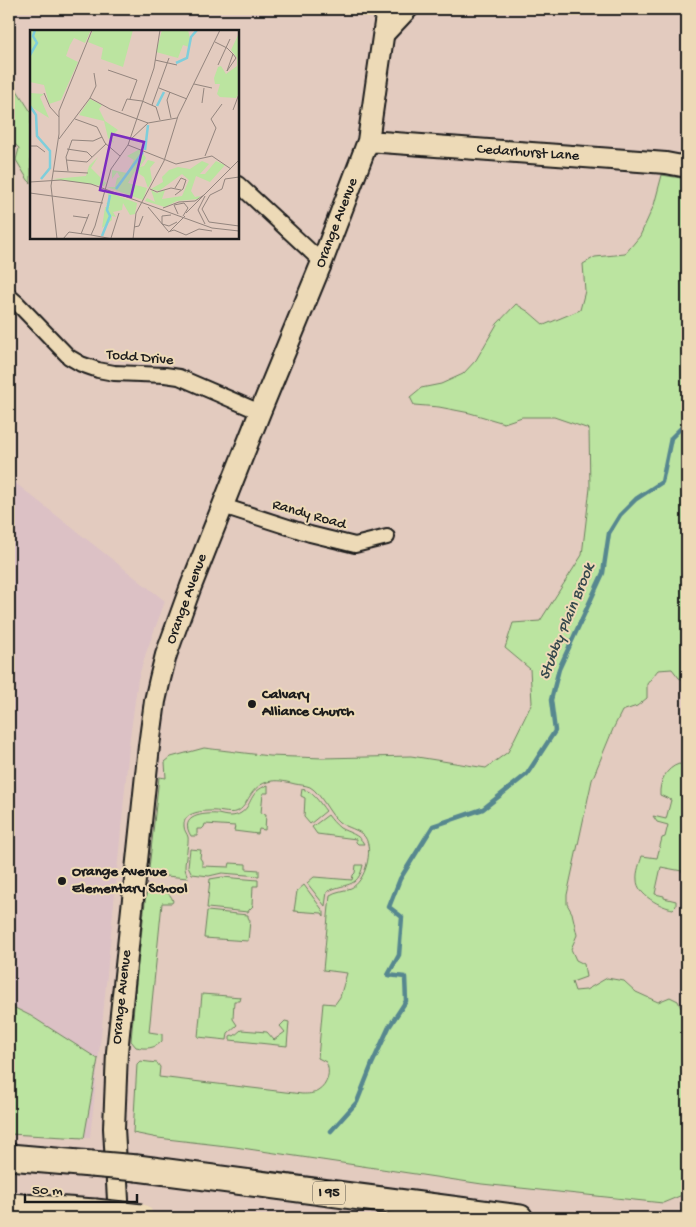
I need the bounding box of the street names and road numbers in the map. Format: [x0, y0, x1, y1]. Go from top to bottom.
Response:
street label: Cedarhurst Lane [476, 140, 580, 166]
street label: Orange Avenue [312, 175, 362, 270]
street label: Todd Drive [105, 346, 175, 370]
street label: Randy Road [270, 496, 349, 534]
street label: Orange Avenue [162, 551, 212, 647]
street label: Orange Avenue [108, 949, 136, 1045]
road number: I 95 [313, 1182, 345, 1204]

